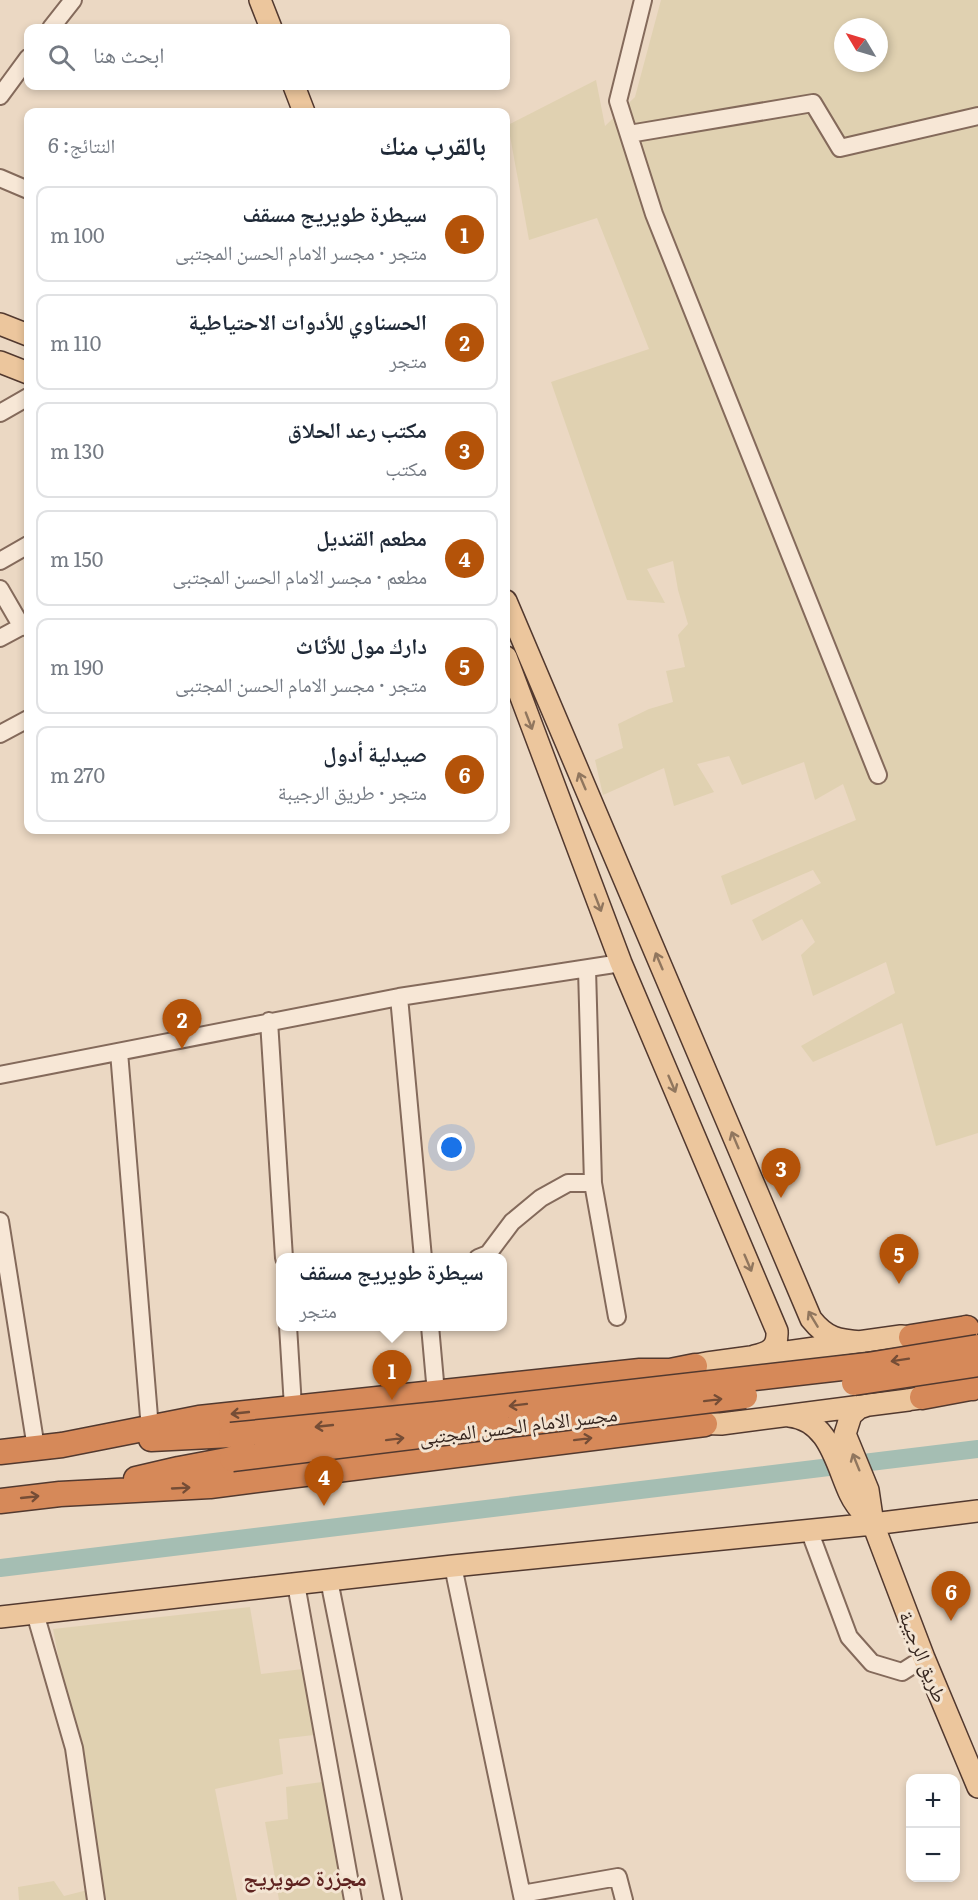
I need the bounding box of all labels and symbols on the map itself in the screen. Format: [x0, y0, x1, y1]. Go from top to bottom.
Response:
north arrow [834, 18, 888, 72]
one-way arrow [524, 711, 535, 730]
one-way arrow [576, 773, 587, 791]
one-way arrow [594, 894, 605, 912]
one-way arrow [653, 952, 664, 970]
pin: 2 [162, 1000, 201, 1049]
one-way arrow [667, 1074, 678, 1092]
one-way arrow [729, 1131, 740, 1150]
your location [437, 1133, 466, 1162]
pin: 3 [762, 1148, 800, 1198]
pin: 5 [880, 1234, 918, 1284]
one-way arrow [743, 1254, 754, 1272]
one-way arrow [806, 1311, 818, 1328]
pin: 1 [372, 1350, 412, 1400]
one-way arrow [890, 1355, 910, 1366]
one-way arrow [703, 1394, 723, 1405]
street label: مجسر الامام الحسن المجتبى [417, 1397, 619, 1452]
one-way arrow [509, 1400, 529, 1411]
one-way arrow [231, 1408, 251, 1419]
one-way arrow [315, 1421, 335, 1432]
one-way arrow [384, 1433, 404, 1444]
one-way arrow [572, 1433, 592, 1444]
one-way arrow [850, 1453, 861, 1471]
pin: 4 [304, 1456, 344, 1506]
one-way arrow [170, 1482, 190, 1493]
one-way arrow [19, 1492, 39, 1503]
pin: 6 [932, 1572, 970, 1621]
street label: طريق الرجيبة [893, 1605, 957, 1707]
district label: مجزرة صويريج [243, 1860, 367, 1893]

